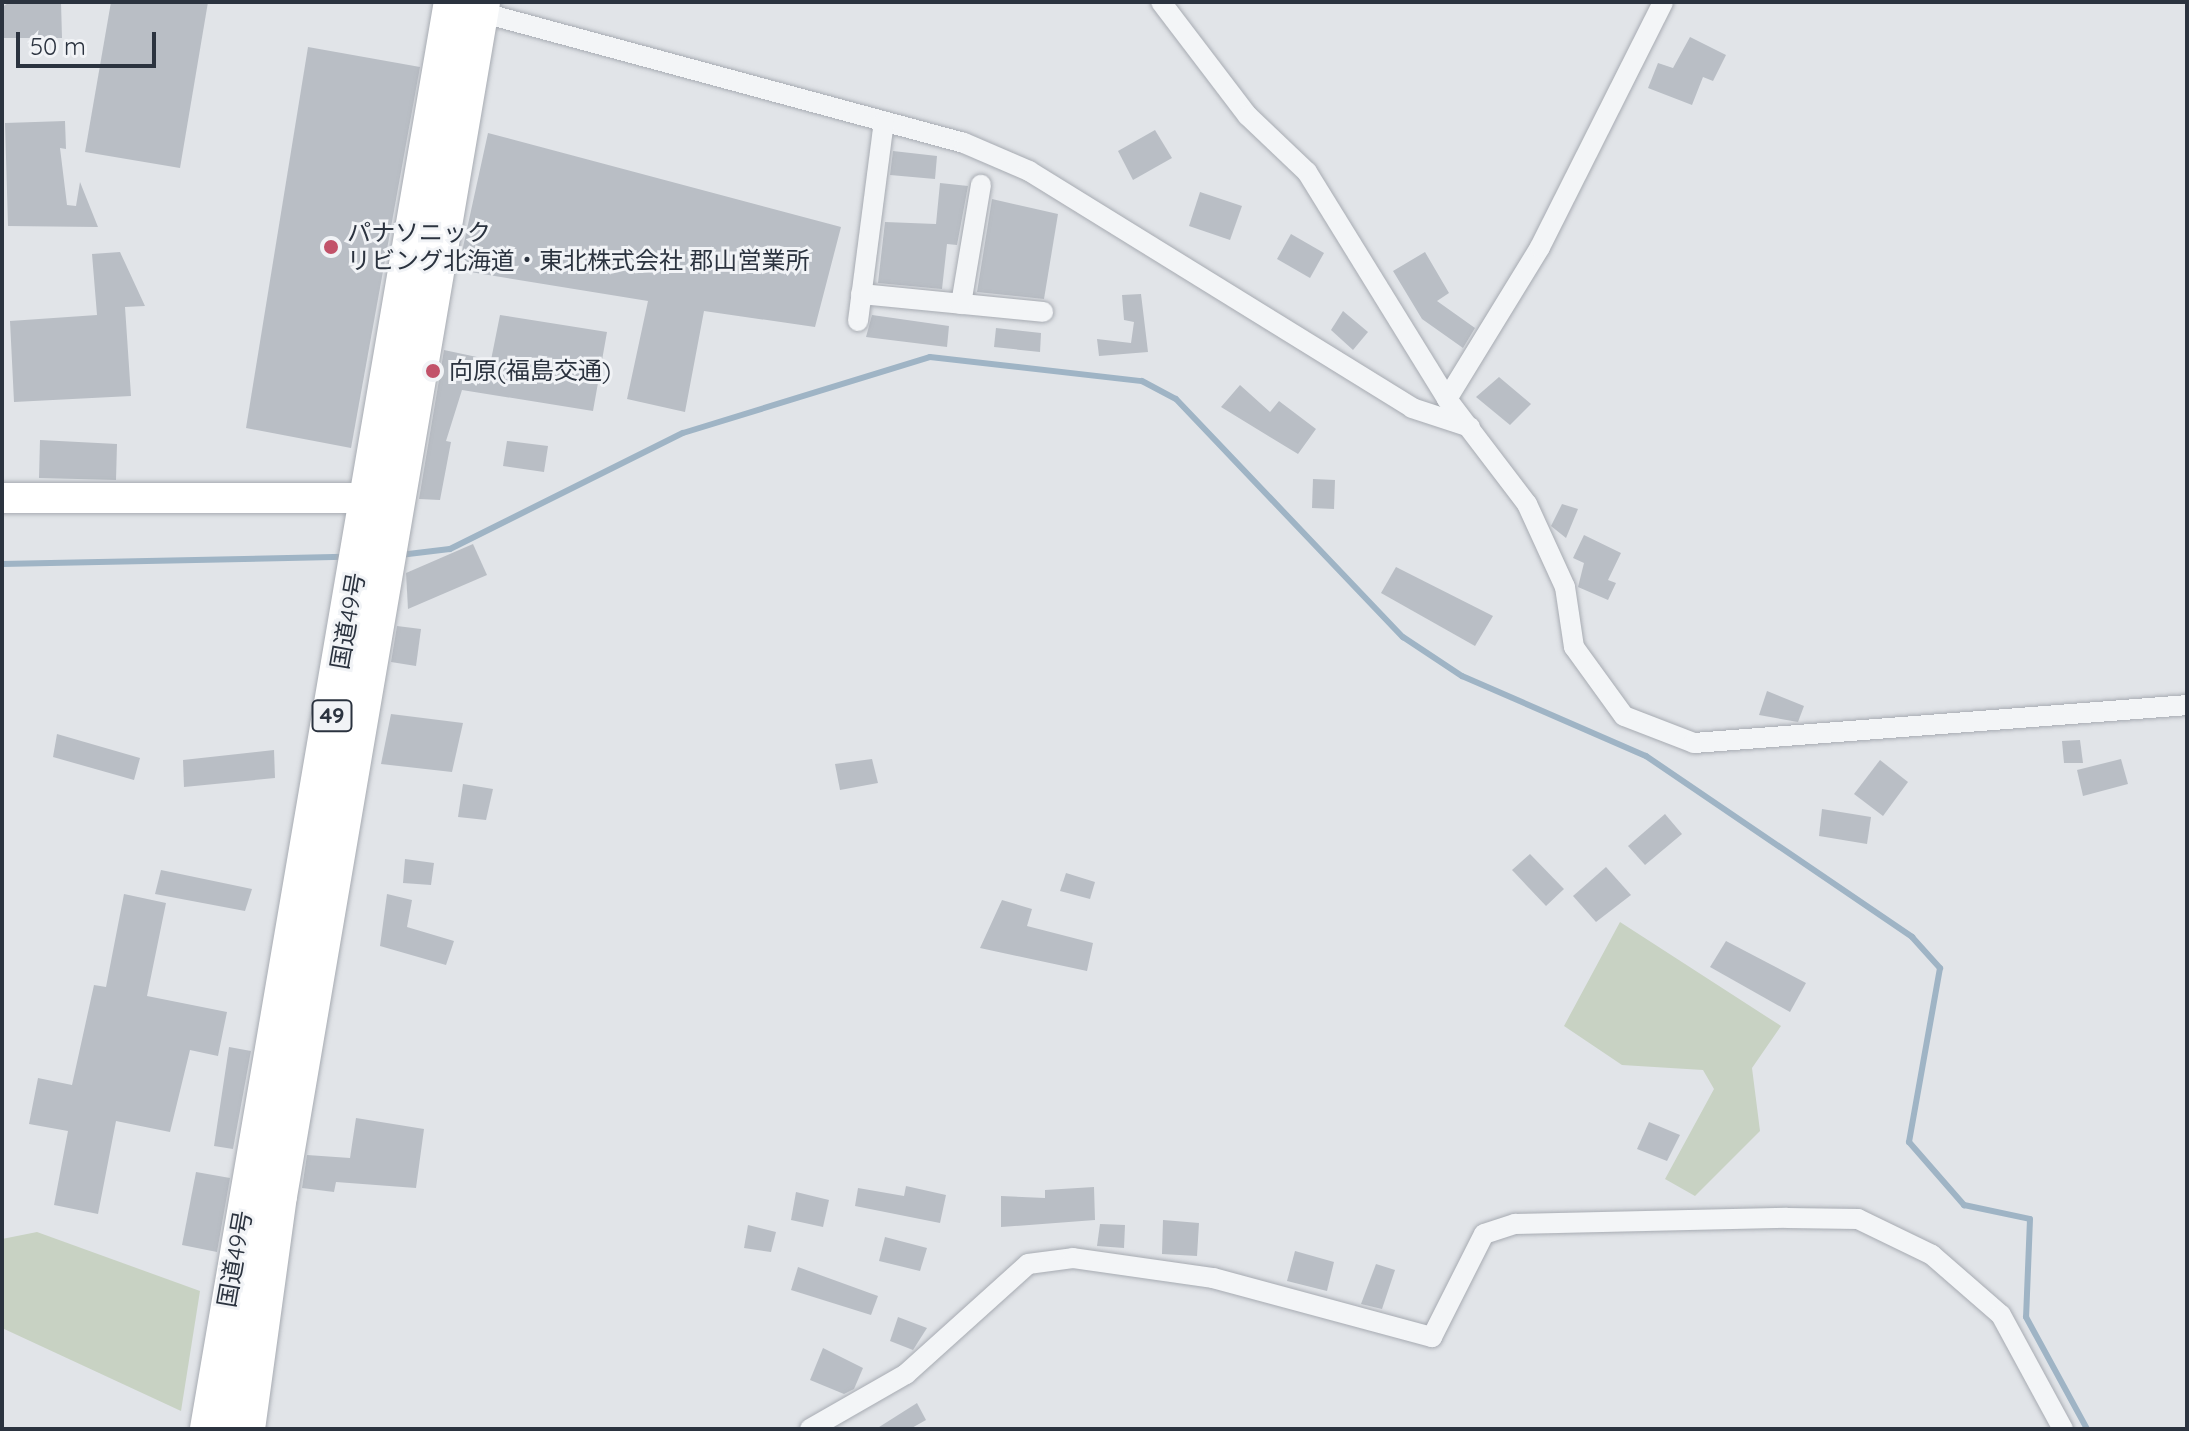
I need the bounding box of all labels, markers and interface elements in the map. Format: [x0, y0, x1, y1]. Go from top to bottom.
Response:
scale bar [20, 16, 160, 66]
text: 50 m [30, 31, 86, 61]
place label: パナソニック リビング北海道・東北株式会社 郡山営業所 [347, 219, 810, 275]
marker: パナソニック リビング北海道・東北株式会社 郡山営業所 [322, 238, 340, 256]
place label: 向原(福島交通) [449, 357, 611, 385]
marker: 向原(福島交通) [424, 362, 442, 380]
street label: 国道49号 [325, 570, 371, 672]
road number: 49 [310, 698, 354, 734]
street label: 国道49号 [212, 1208, 258, 1310]

